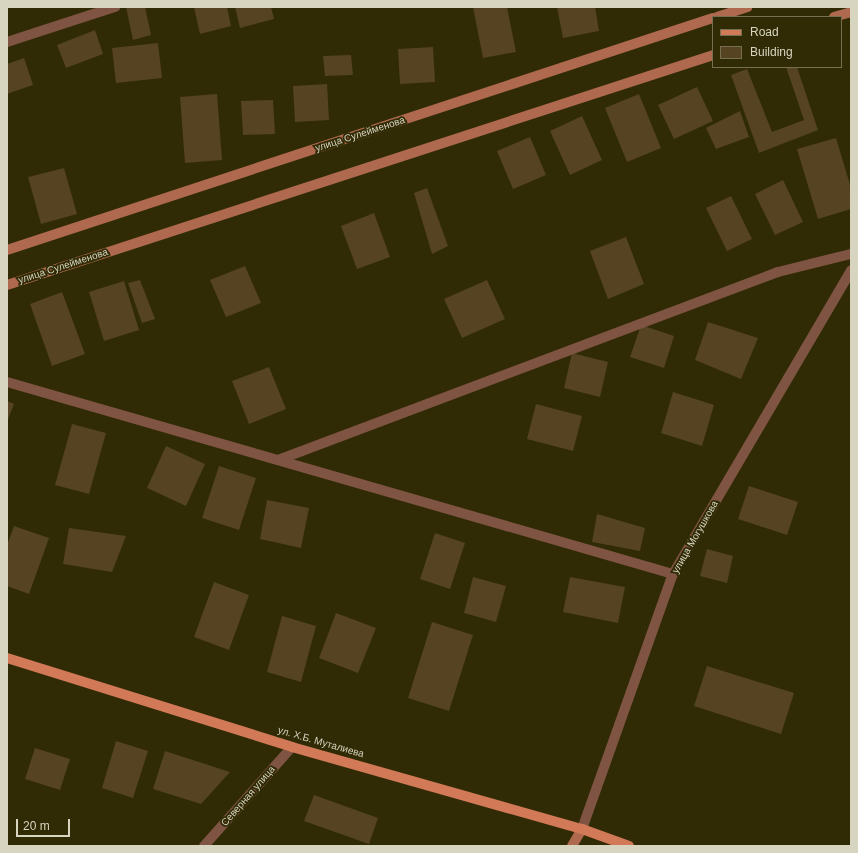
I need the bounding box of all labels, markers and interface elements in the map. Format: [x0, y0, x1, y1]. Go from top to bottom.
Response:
legend [712, 16, 842, 68]
text: Road [750, 25, 779, 39]
text: Building [750, 45, 793, 59]
street label: улица Сулейменова [314, 114, 406, 154]
street label: улица Сулейменова [17, 246, 109, 286]
street label: улица Могушкова [669, 499, 721, 575]
street label: ул. Х.Б. Муталиева [277, 724, 365, 760]
street label: Северная улица [219, 763, 277, 829]
scale bar [18, 811, 72, 837]
text: 20 m [23, 819, 50, 833]

